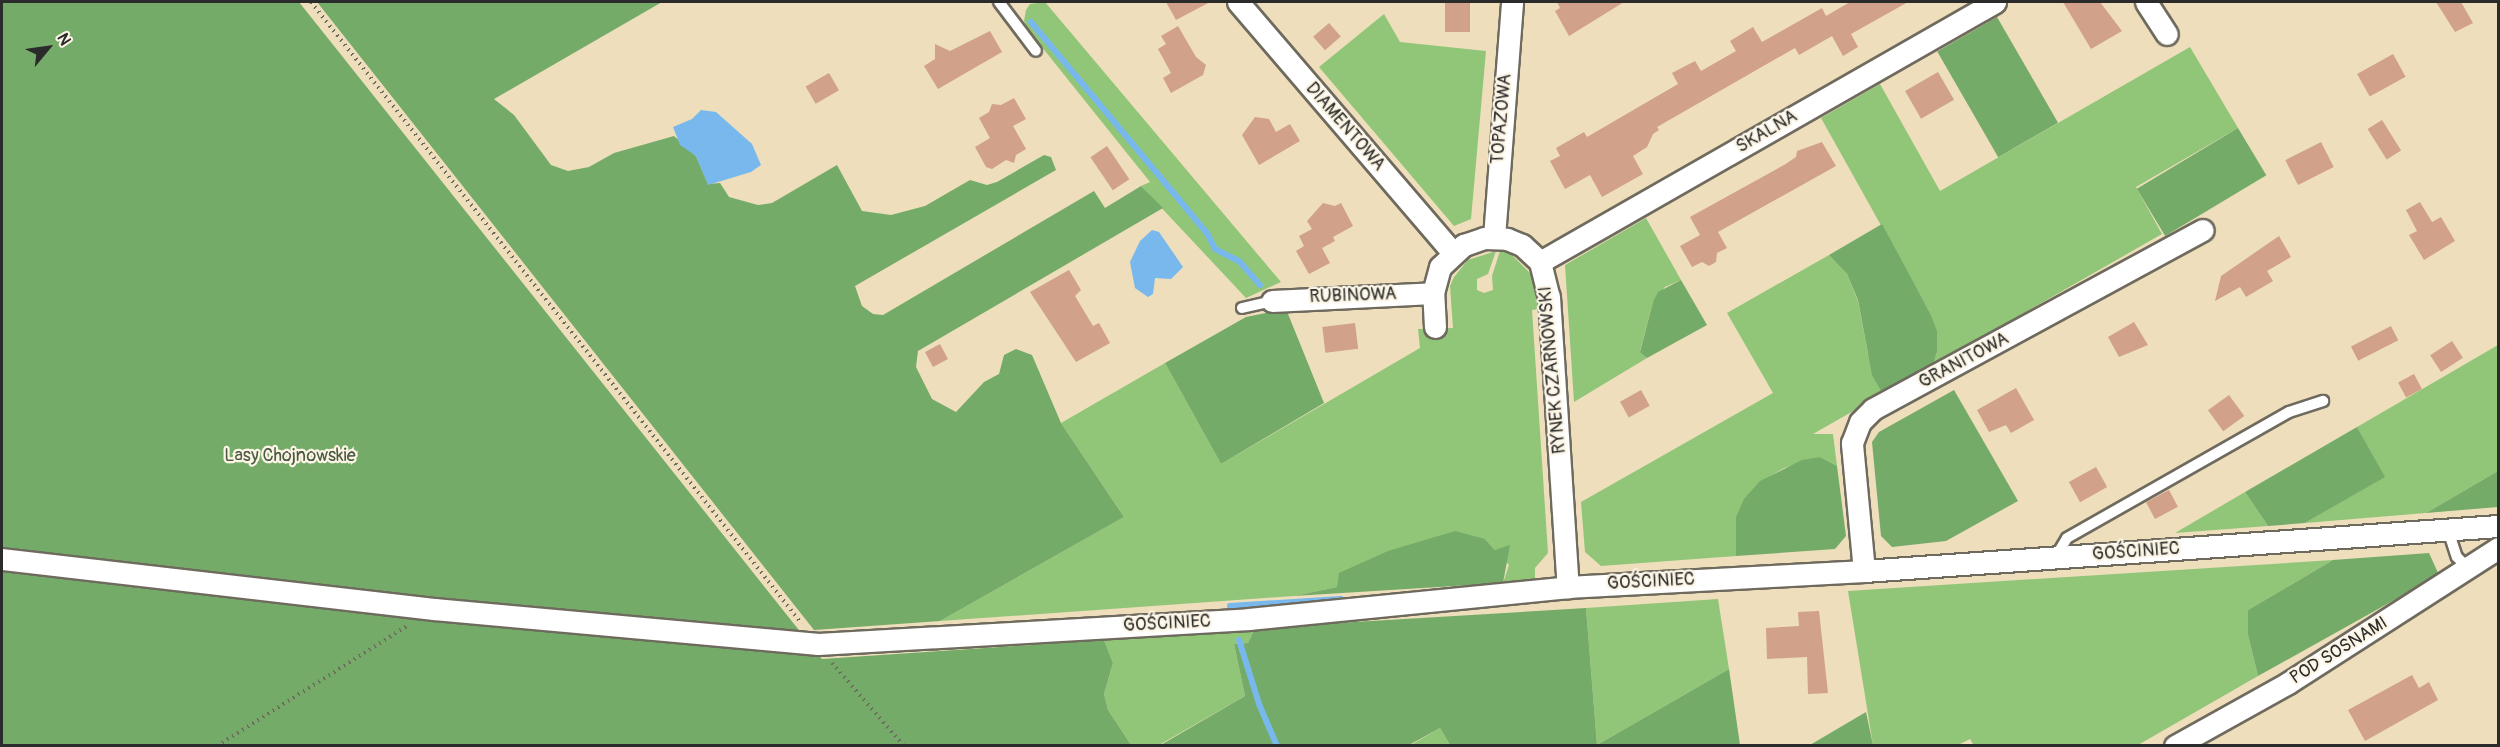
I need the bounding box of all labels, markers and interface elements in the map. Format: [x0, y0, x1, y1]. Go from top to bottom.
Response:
north arrow [18, 18, 78, 78]
text: N [52, 30, 75, 49]
street label: TOPAZOWA [1487, 73, 1517, 165]
street label: DIAMENTOWA [1301, 78, 1389, 176]
street label: SKALNA [1733, 106, 1801, 158]
street label: RUBINOWA [1309, 284, 1397, 308]
street label: RYNEK CZARNOWSKI [1535, 285, 1571, 455]
street label: GRANITOWA [1915, 328, 2013, 394]
park label: Lasy Chojnowskie [224, 445, 356, 467]
street label: GOŚCINIEC [2091, 538, 2181, 566]
street label: GOŚCINIEC [1607, 569, 1695, 595]
street label: GOŚCINIEC [1123, 611, 1211, 637]
street label: POD SOSNAMI [2286, 612, 2392, 690]

